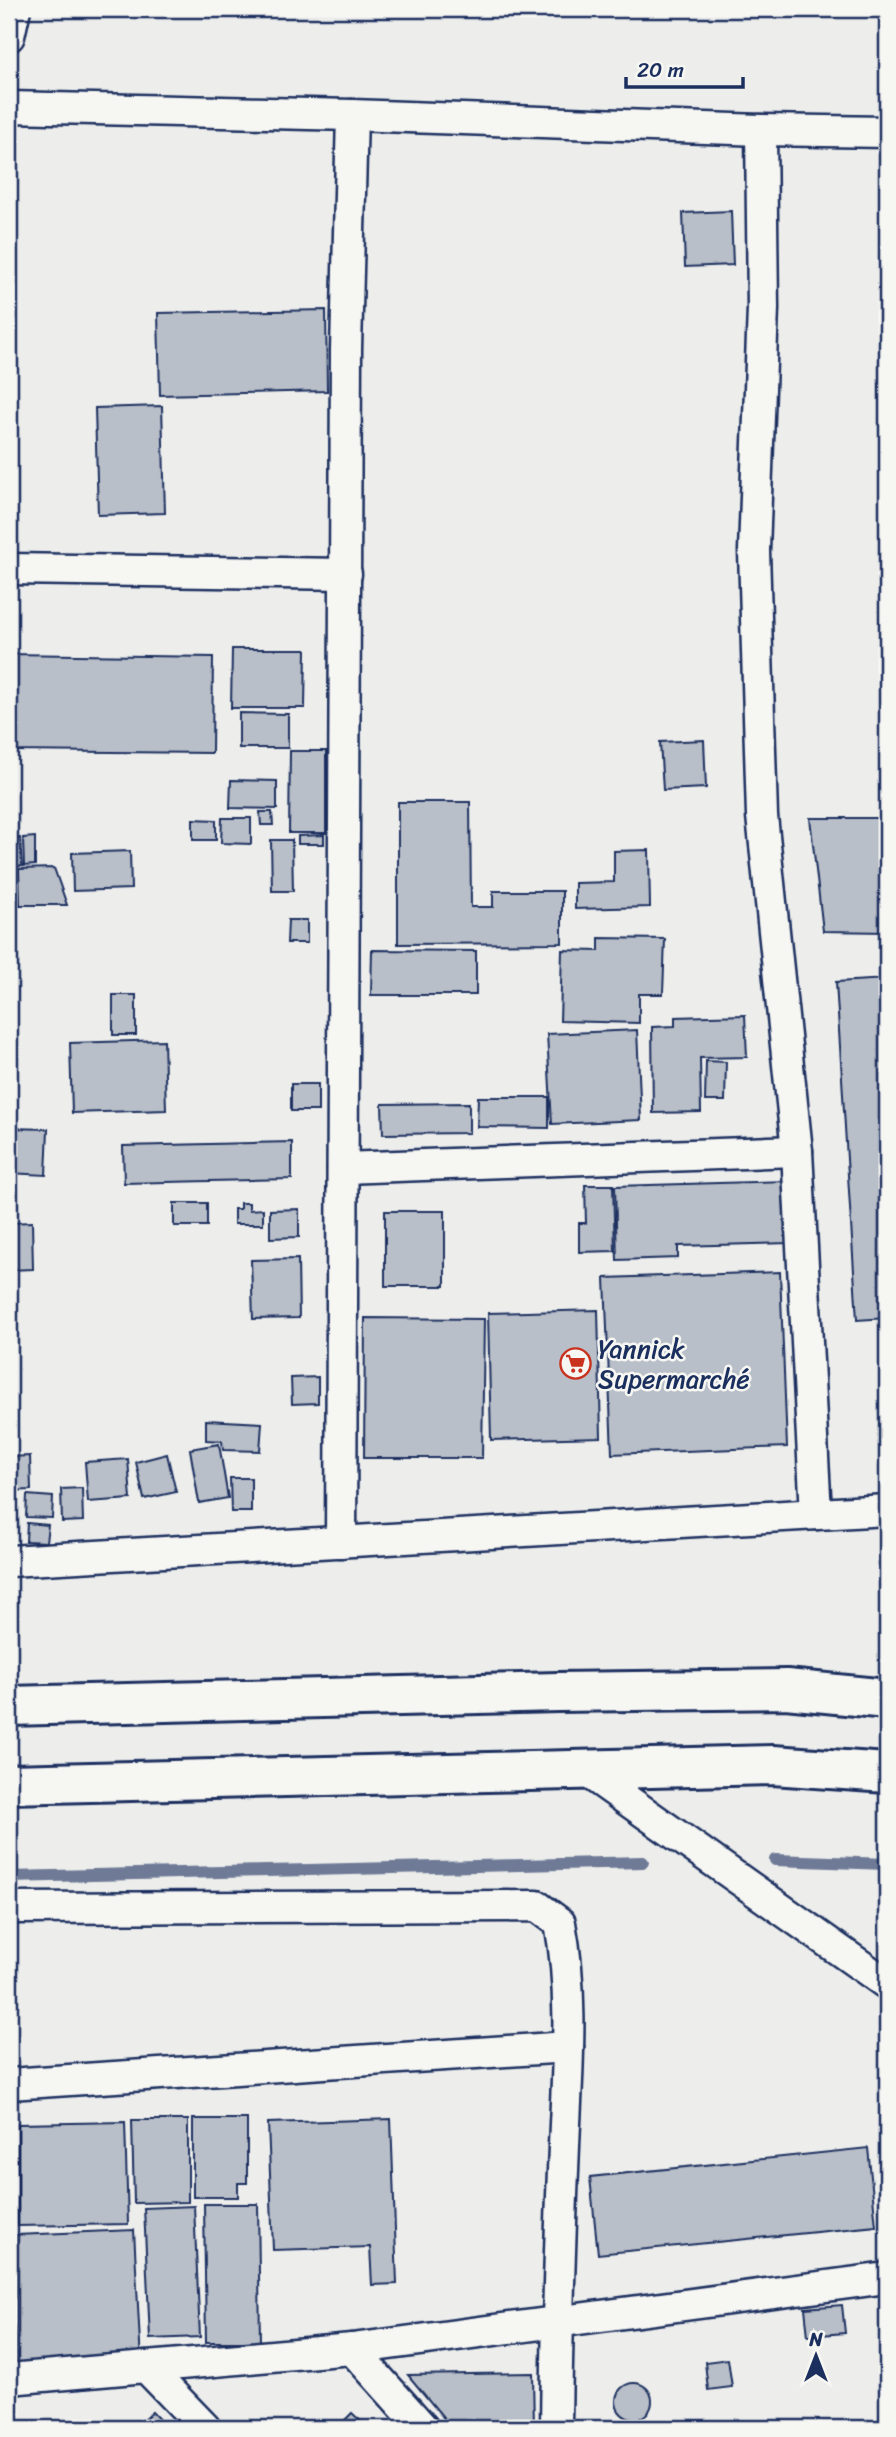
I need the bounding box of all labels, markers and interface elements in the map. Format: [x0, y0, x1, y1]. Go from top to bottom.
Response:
scale bar [626, 46, 744, 90]
text: 20 m [637, 51, 684, 89]
place label: Yannick Supermarché [598, 1326, 750, 1402]
supermarket icon: Yannick Supermarché [558, 1347, 592, 1381]
north arrow [780, 2322, 850, 2392]
text: N [808, 2323, 823, 2356]

